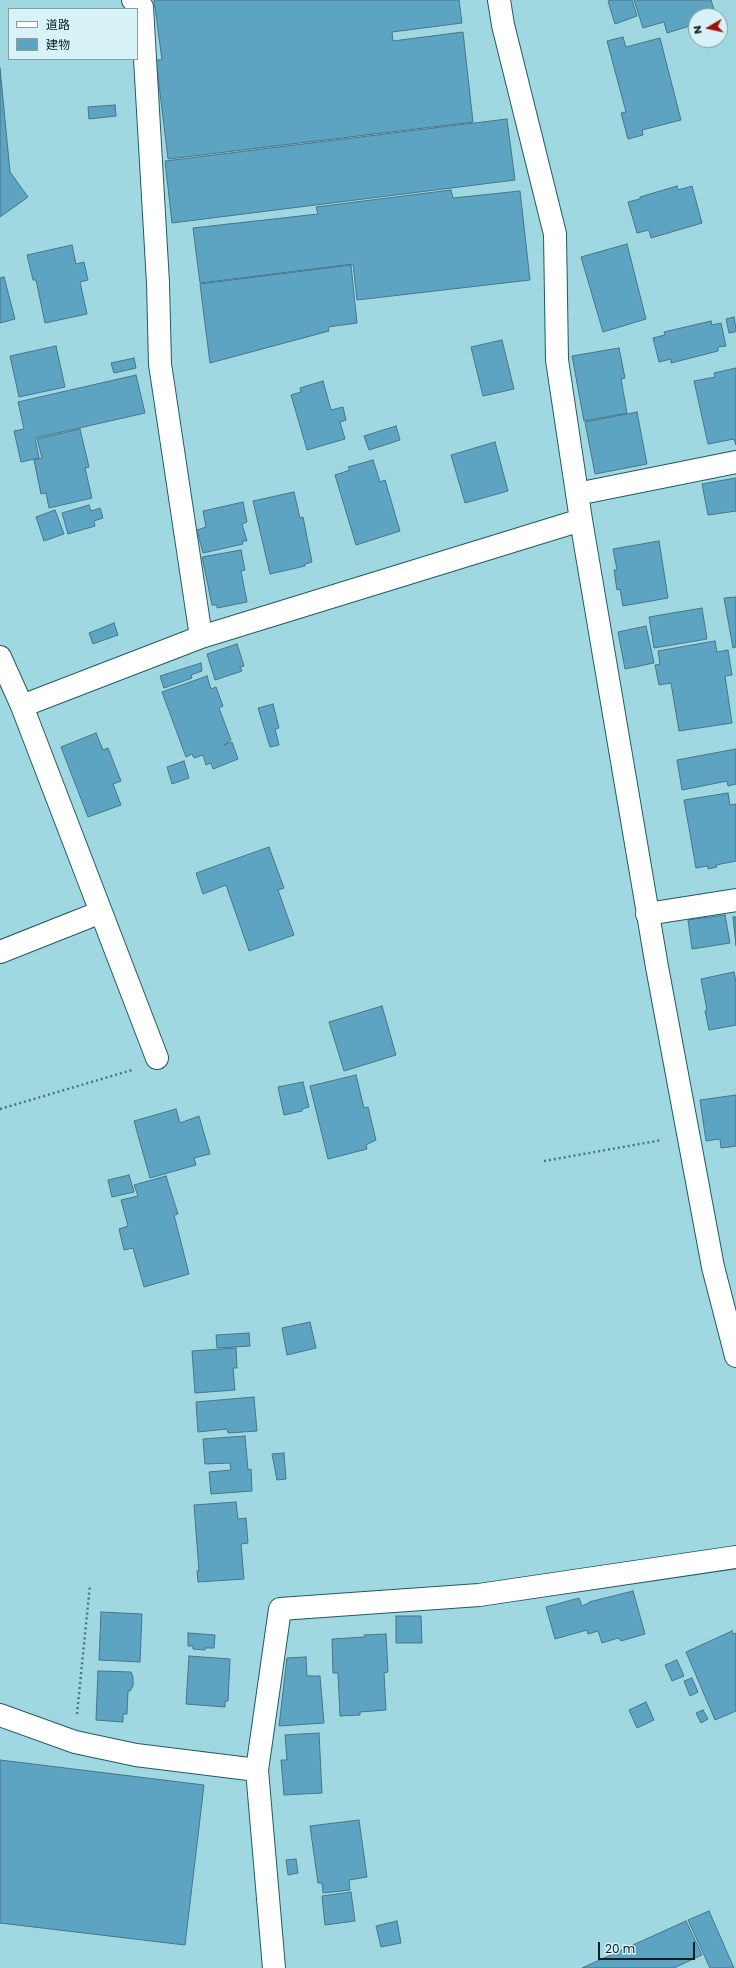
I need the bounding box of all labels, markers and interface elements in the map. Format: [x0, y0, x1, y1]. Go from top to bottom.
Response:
legend [8, 8, 138, 60]
north arrow [688, 8, 728, 48]
text: 道路 [46, 16, 70, 33]
text: N [689, 24, 706, 35]
text: 建物 [46, 36, 70, 53]
scale bar [600, 1934, 697, 1960]
text: 20 m [605, 1940, 635, 1957]

